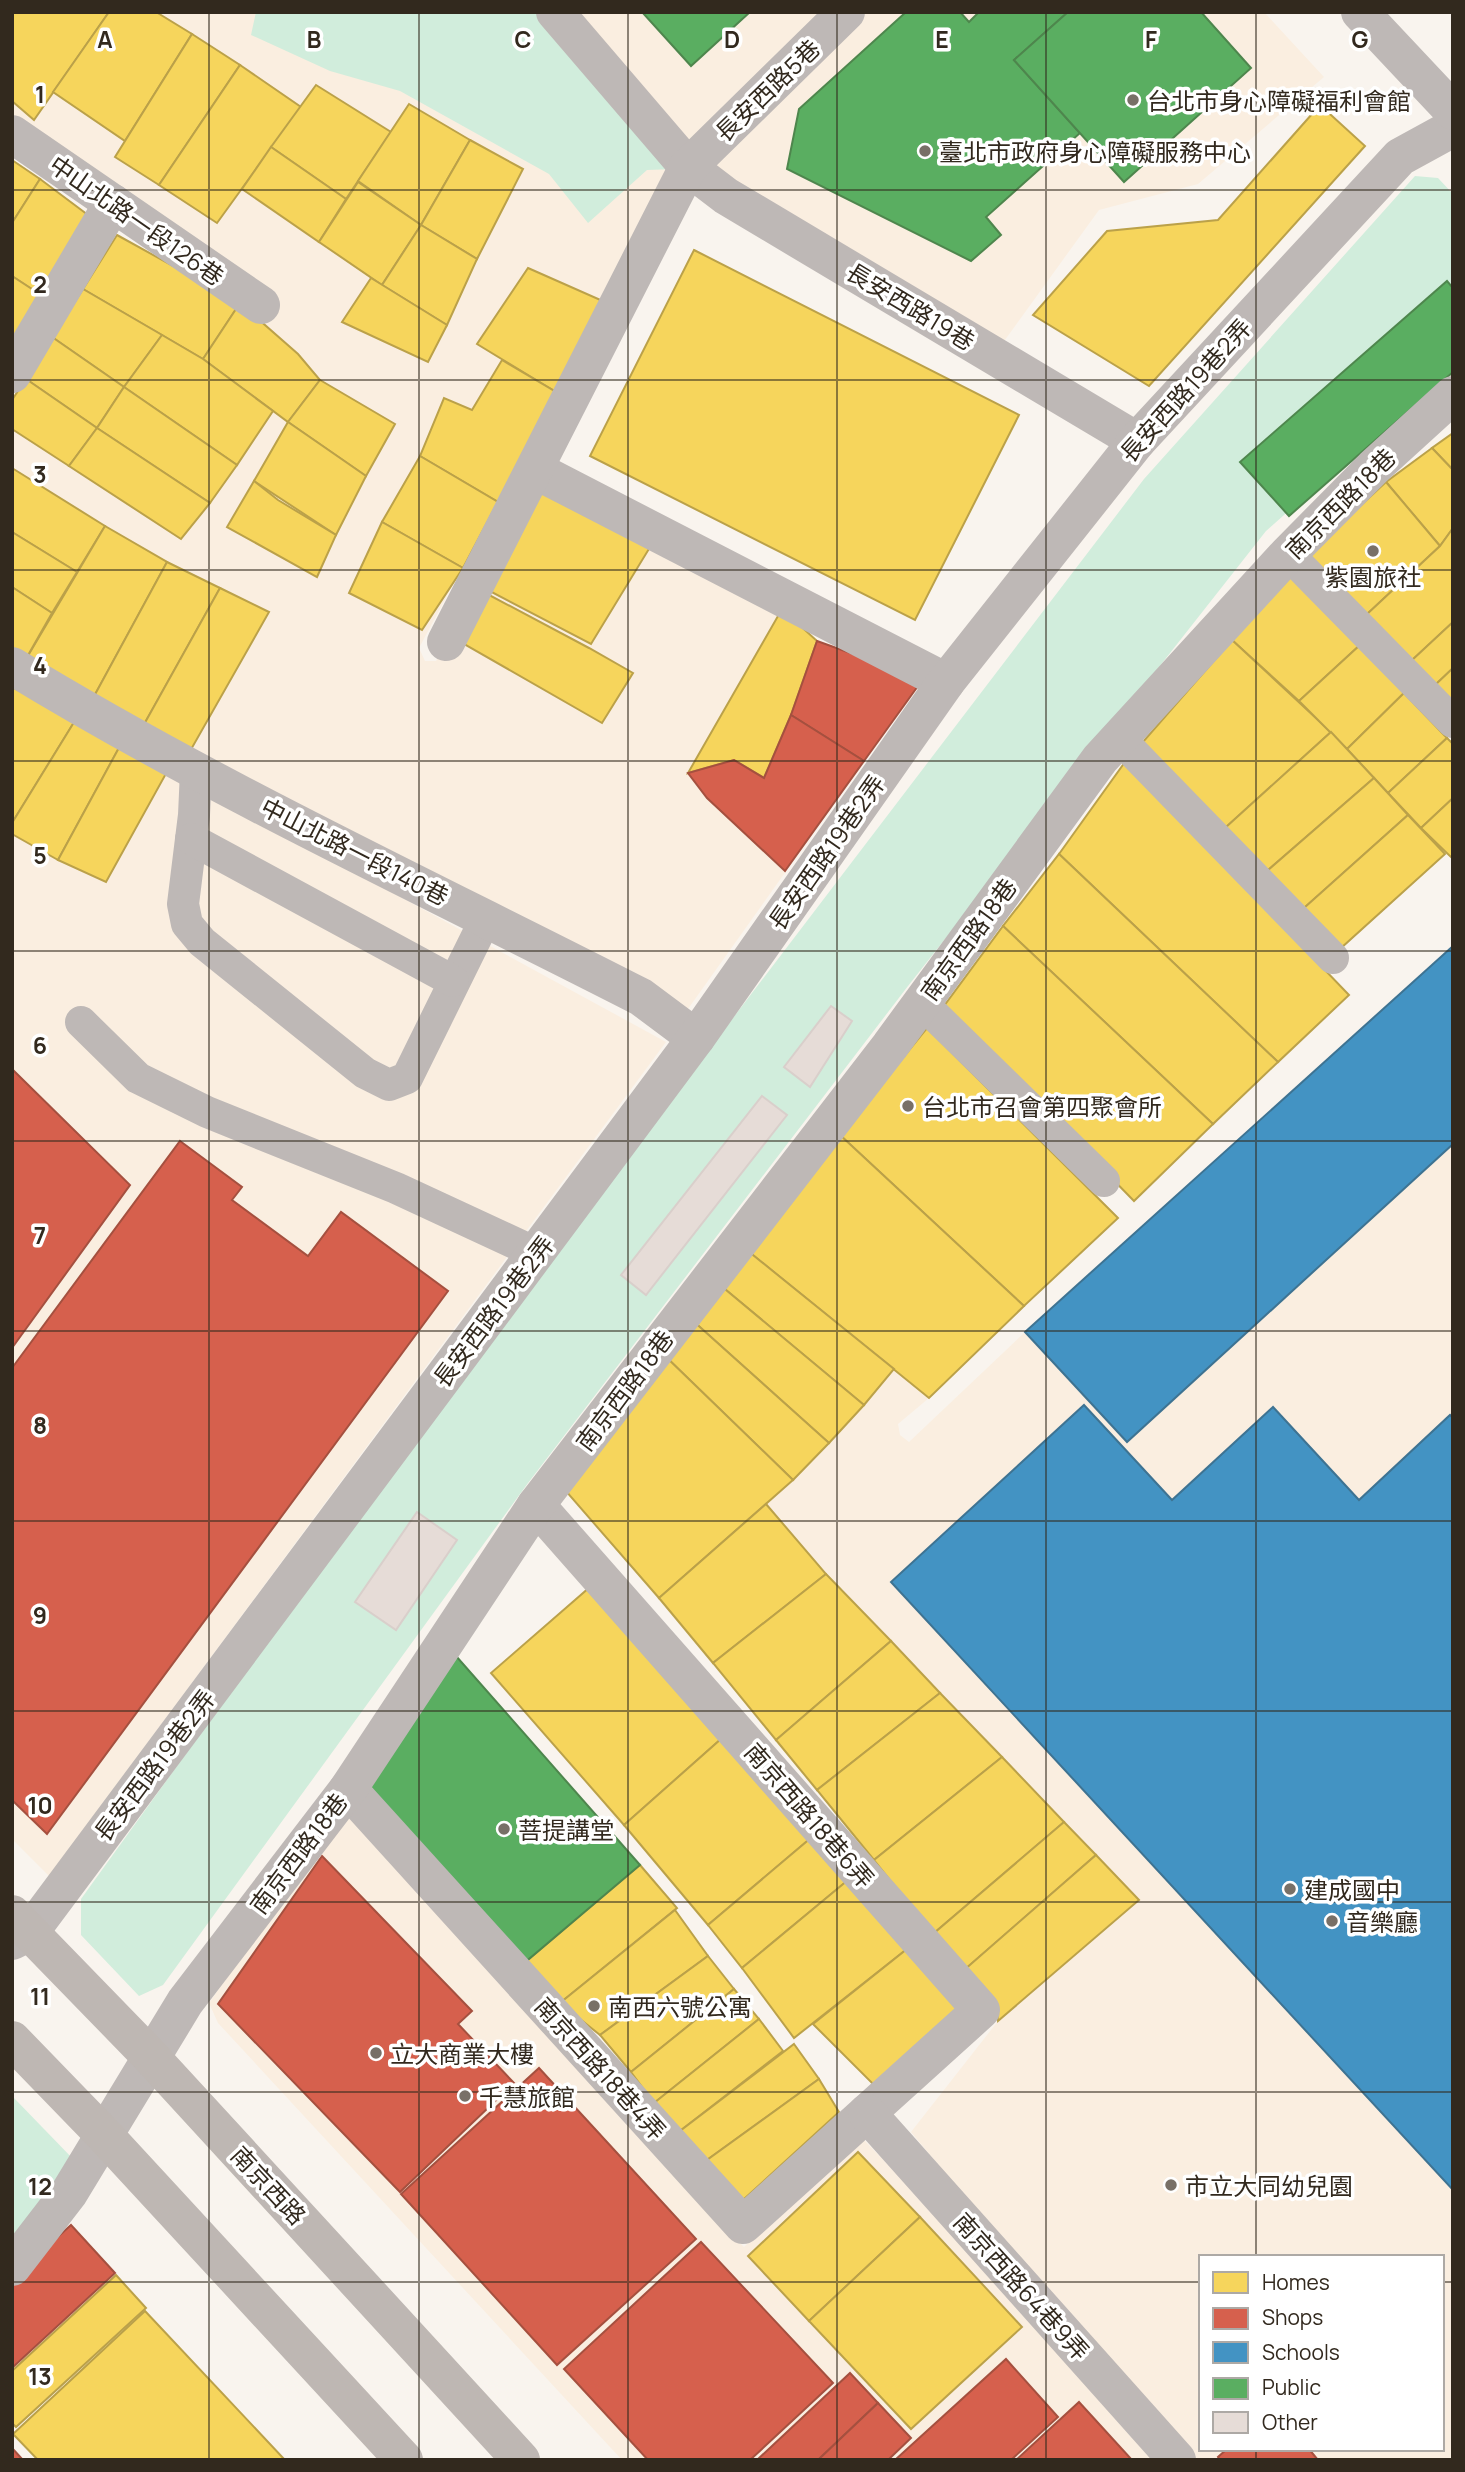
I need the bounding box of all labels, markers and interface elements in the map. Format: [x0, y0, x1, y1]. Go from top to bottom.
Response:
text: A [97, 23, 113, 55]
text: B [307, 23, 321, 55]
text: C [515, 23, 532, 55]
text: D [724, 23, 740, 55]
text: E [935, 23, 949, 55]
text: F [1145, 23, 1157, 55]
text: G [1352, 23, 1369, 55]
street label: 長安西路5巷 [707, 32, 827, 148]
text: 1 [35, 78, 45, 110]
place label: 台北市身心障礙福利會館 [1147, 84, 1411, 117]
marker: 台北市身心障礙福利會館 [1125, 92, 1141, 108]
place label: 臺北市政府身心障礙服務中心 [939, 135, 1251, 168]
marker: 臺北市政府身心障礙服務中心 [917, 143, 933, 159]
street label: 中山北路一段126巷 [43, 147, 231, 293]
street label: 長安西路19巷 [841, 255, 981, 357]
text: 2 [33, 268, 47, 300]
street label: 長安西路19巷2弄 [1112, 311, 1258, 469]
street label: 南京西路18巷 [1278, 441, 1402, 565]
text: 3 [33, 458, 47, 490]
marker: 紫園旅社 [1365, 543, 1381, 559]
place label: 紫園旅社 [1325, 560, 1421, 593]
text: 4 [33, 649, 47, 681]
street label: 長安西路19巷2弄 [760, 768, 892, 936]
street label: 中山北路一段140巷 [256, 790, 454, 912]
text: 5 [33, 839, 47, 871]
street label: 南京西路18巷 [913, 871, 1023, 1007]
text: 6 [33, 1029, 47, 1061]
place label: 台北市召會第四聚會所 [922, 1090, 1162, 1123]
marker: 台北市召會第四聚會所 [900, 1098, 916, 1114]
text: 7 [34, 1219, 46, 1251]
street label: 長安西路19巷2弄 [425, 1228, 561, 1394]
street label: 南京西路18巷 [568, 1323, 680, 1457]
text: 8 [33, 1409, 47, 1441]
text: 9 [33, 1599, 47, 1631]
street label: 長安西路19巷2弄 [86, 1682, 222, 1848]
street label: 南京西路18巷6弄 [738, 1735, 882, 1895]
street label: 南京西路18巷 [242, 1786, 354, 1920]
text: 10 [27, 1789, 53, 1821]
place label: 菩提講堂 [518, 1813, 614, 1846]
marker: 菩提講堂 [496, 1821, 512, 1837]
place label: 建成國中 [1304, 1873, 1400, 1906]
marker: 建成國中 [1282, 1881, 1298, 1897]
place label: 音樂廳 [1346, 1905, 1418, 1938]
marker: 音樂廳 [1324, 1913, 1340, 1929]
text: 11 [30, 1980, 50, 2012]
street label: 南京西路18巷4弄 [528, 1990, 674, 2146]
place label: 南西六號公寓 [608, 1990, 752, 2023]
marker: 南西六號公寓 [586, 1998, 602, 2014]
place label: 立大商業大樓 [390, 2037, 534, 2070]
marker: 立大商業大樓 [368, 2045, 384, 2061]
place label: 千慧旅館 [479, 2080, 575, 2113]
marker: 千慧旅館 [457, 2088, 473, 2104]
street label: 南京西路 [224, 2139, 314, 2231]
place label: 市立大同幼兒園 [1185, 2169, 1353, 2202]
text: 12 [28, 2170, 52, 2202]
marker: 市立大同幼兒園 [1163, 2177, 1179, 2193]
street label: 南京西路64巷9弄 [947, 2205, 1097, 2367]
legend [1199, 2255, 1444, 2451]
text: Homes [1262, 2268, 1330, 2296]
text: Shops [1262, 2303, 1323, 2331]
text: Schools [1262, 2338, 1340, 2366]
text: 13 [28, 2360, 52, 2392]
text: Public [1262, 2373, 1321, 2401]
text: Other [1262, 2408, 1318, 2436]

